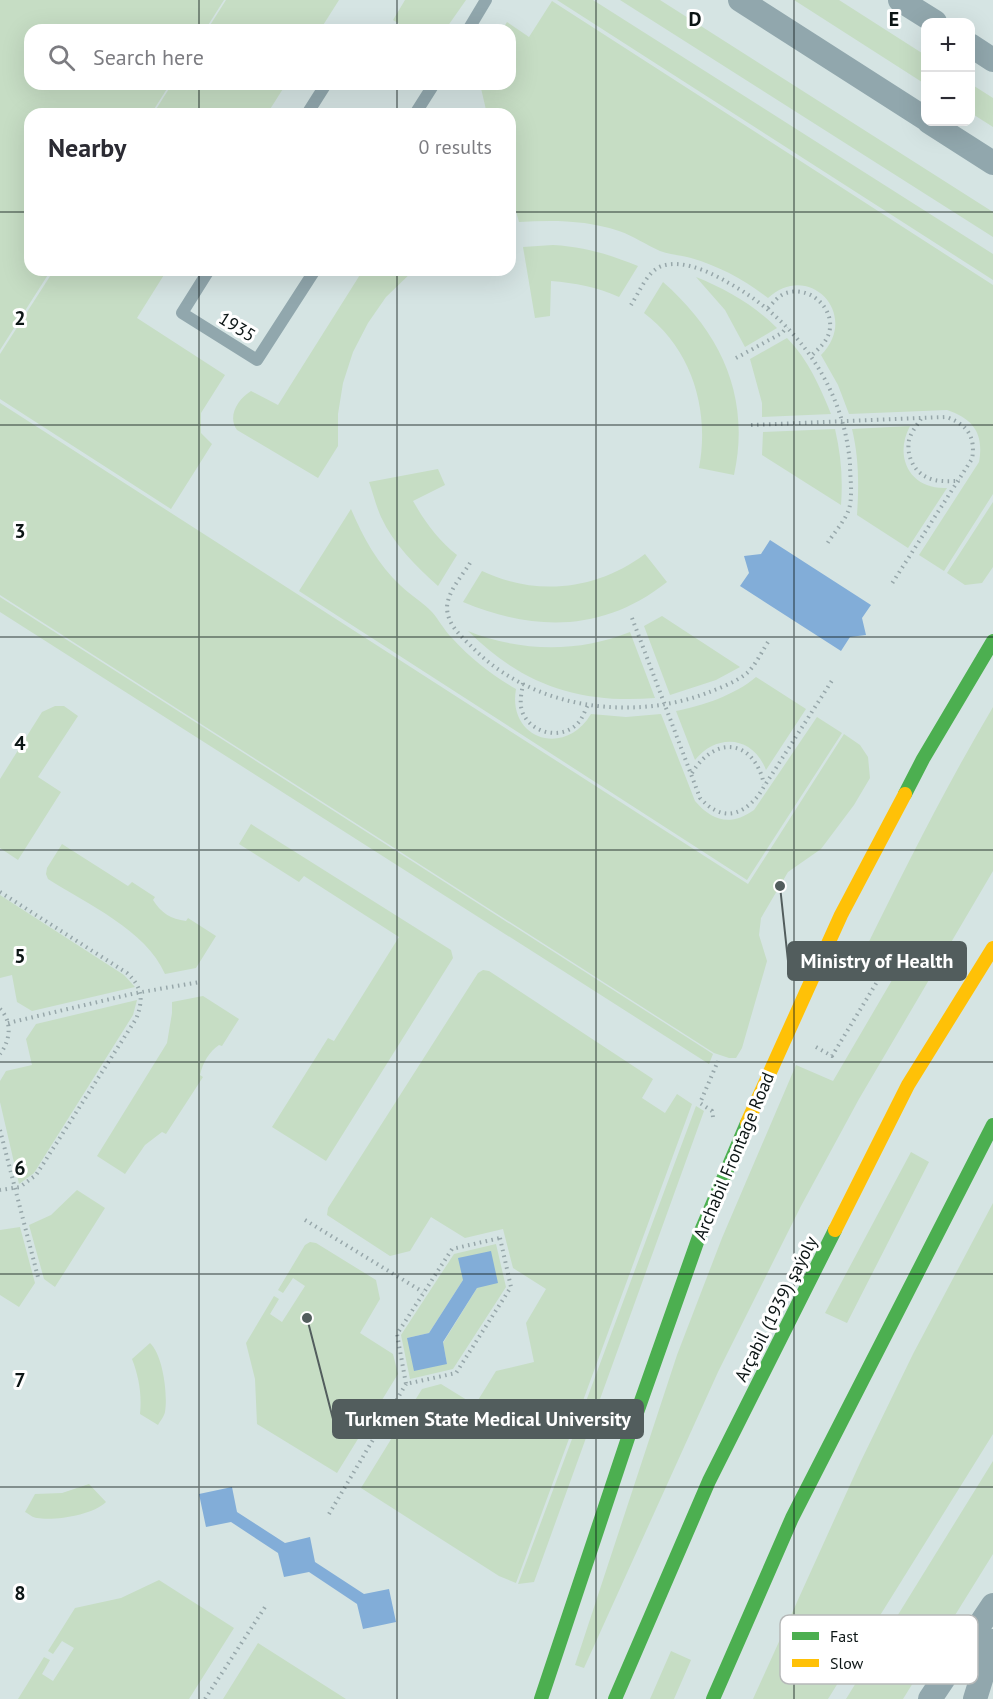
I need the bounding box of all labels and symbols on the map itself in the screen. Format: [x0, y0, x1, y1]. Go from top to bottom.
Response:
text: D [689, 6, 702, 32]
text: E [889, 6, 899, 32]
text: 2 [14, 305, 26, 331]
street label: 1935 [215, 306, 260, 347]
text: 3 [14, 518, 26, 544]
text: 4 [14, 730, 26, 756]
callout: Ministry of Health [788, 942, 966, 980]
text: 5 [14, 943, 26, 969]
text: Ministry of Health [801, 948, 953, 974]
street label: Archabil Frontage Road [688, 1069, 779, 1243]
text: 6 [14, 1155, 26, 1181]
street label: Arçabil (1939) şaýoly [729, 1232, 822, 1385]
text: 7 [14, 1367, 26, 1393]
callout: Turkmen State Medical University [333, 1400, 643, 1438]
text: Turkmen State Medical University [345, 1406, 631, 1432]
text: 8 [14, 1580, 26, 1606]
legend [780, 1615, 978, 1684]
text: Fast [830, 1626, 859, 1646]
text: Slow [830, 1653, 864, 1673]

